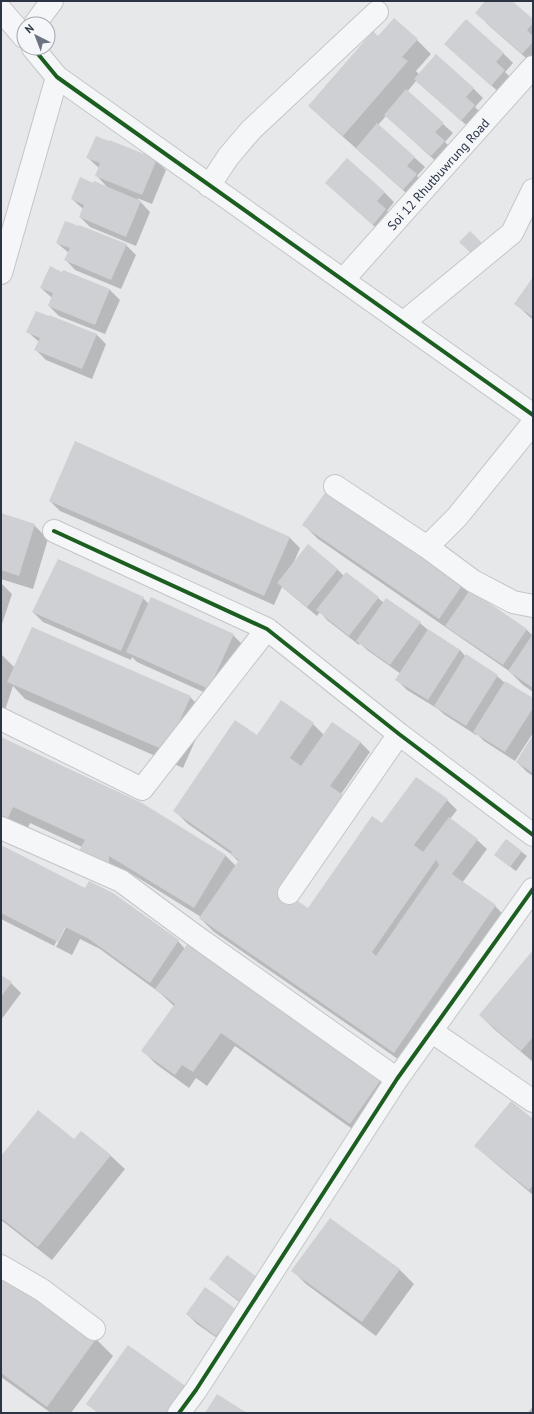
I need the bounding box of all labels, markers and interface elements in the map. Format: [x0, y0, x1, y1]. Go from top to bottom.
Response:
north arrow [16, 16, 56, 56]
text: N [22, 21, 37, 36]
street label: Soi 12 Rhutbuwrung Road [384, 115, 493, 234]

